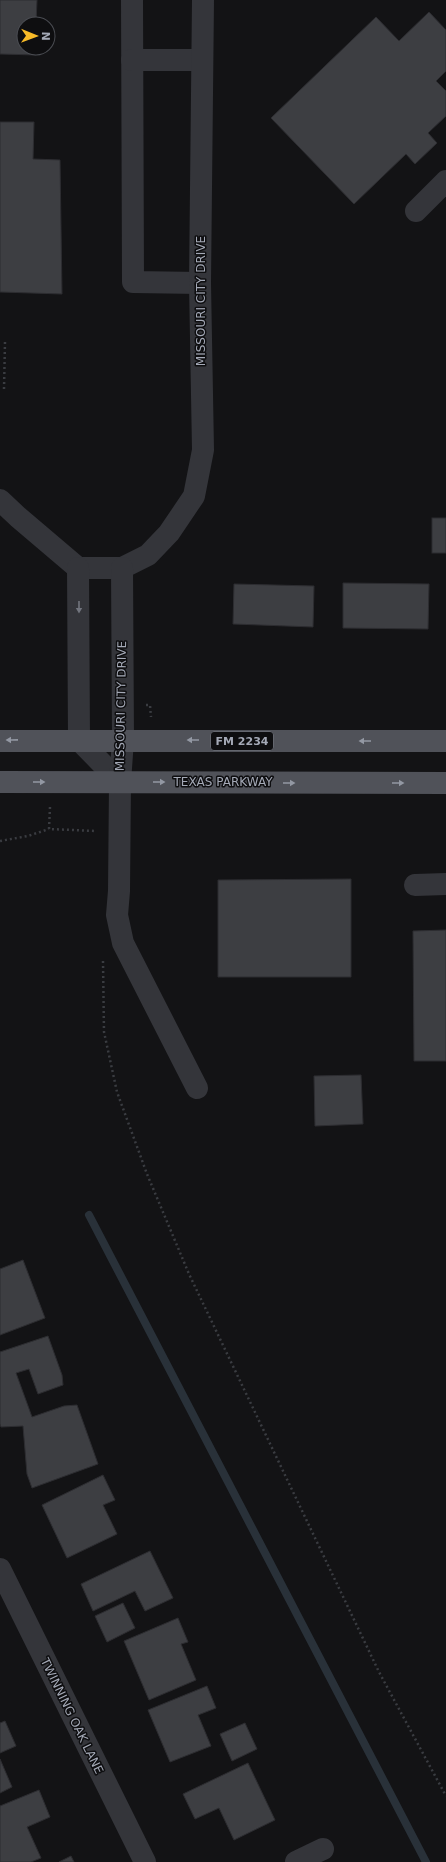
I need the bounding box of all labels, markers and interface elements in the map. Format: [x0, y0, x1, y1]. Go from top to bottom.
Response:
north arrow [16, 16, 56, 56]
text: N [39, 31, 52, 41]
street label: MISSOURI CITY DRIVE [194, 236, 208, 366]
one-way arrow [76, 601, 82, 614]
street label: MISSOURI CITY DRIVE [113, 641, 129, 771]
road number: FM 2234 [211, 732, 273, 750]
one-way arrow [5, 737, 18, 743]
one-way arrow [186, 737, 199, 743]
one-way arrow [358, 738, 371, 744]
street label: TEXAS PARKWAY [172, 775, 273, 789]
one-way arrow [33, 779, 46, 785]
one-way arrow [153, 779, 166, 785]
one-way arrow [283, 780, 296, 786]
one-way arrow [392, 780, 405, 786]
street label: TWINNING OAK LANE [37, 1655, 106, 1776]

